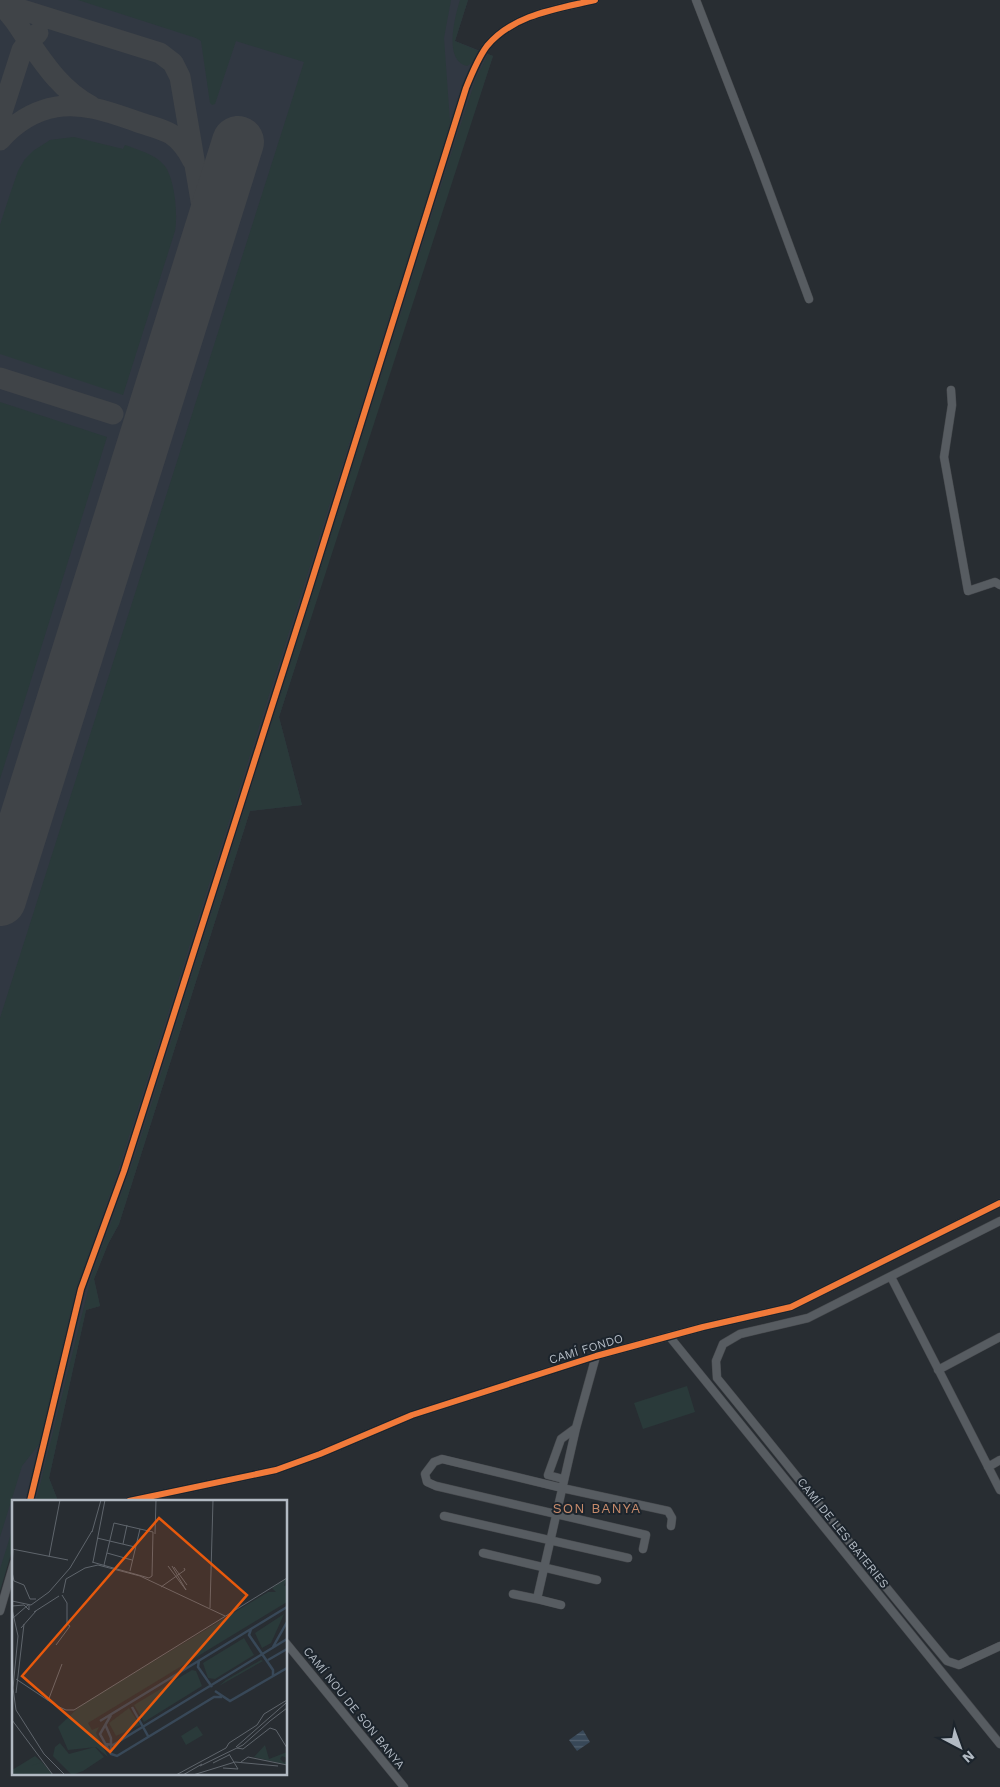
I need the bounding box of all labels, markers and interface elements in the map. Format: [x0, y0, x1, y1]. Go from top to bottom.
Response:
street label: CAMÍ FONDO [547, 1331, 625, 1367]
street label: CAMÍ DE LES BATERIES [794, 1475, 892, 1591]
inset map [12, 1500, 288, 1774]
district label: SON BANYA [553, 1500, 641, 1516]
street label: CAMÍ NOU DE SON BANYA [300, 1644, 408, 1772]
north arrow [935, 1722, 985, 1772]
text: N [959, 1747, 978, 1766]

